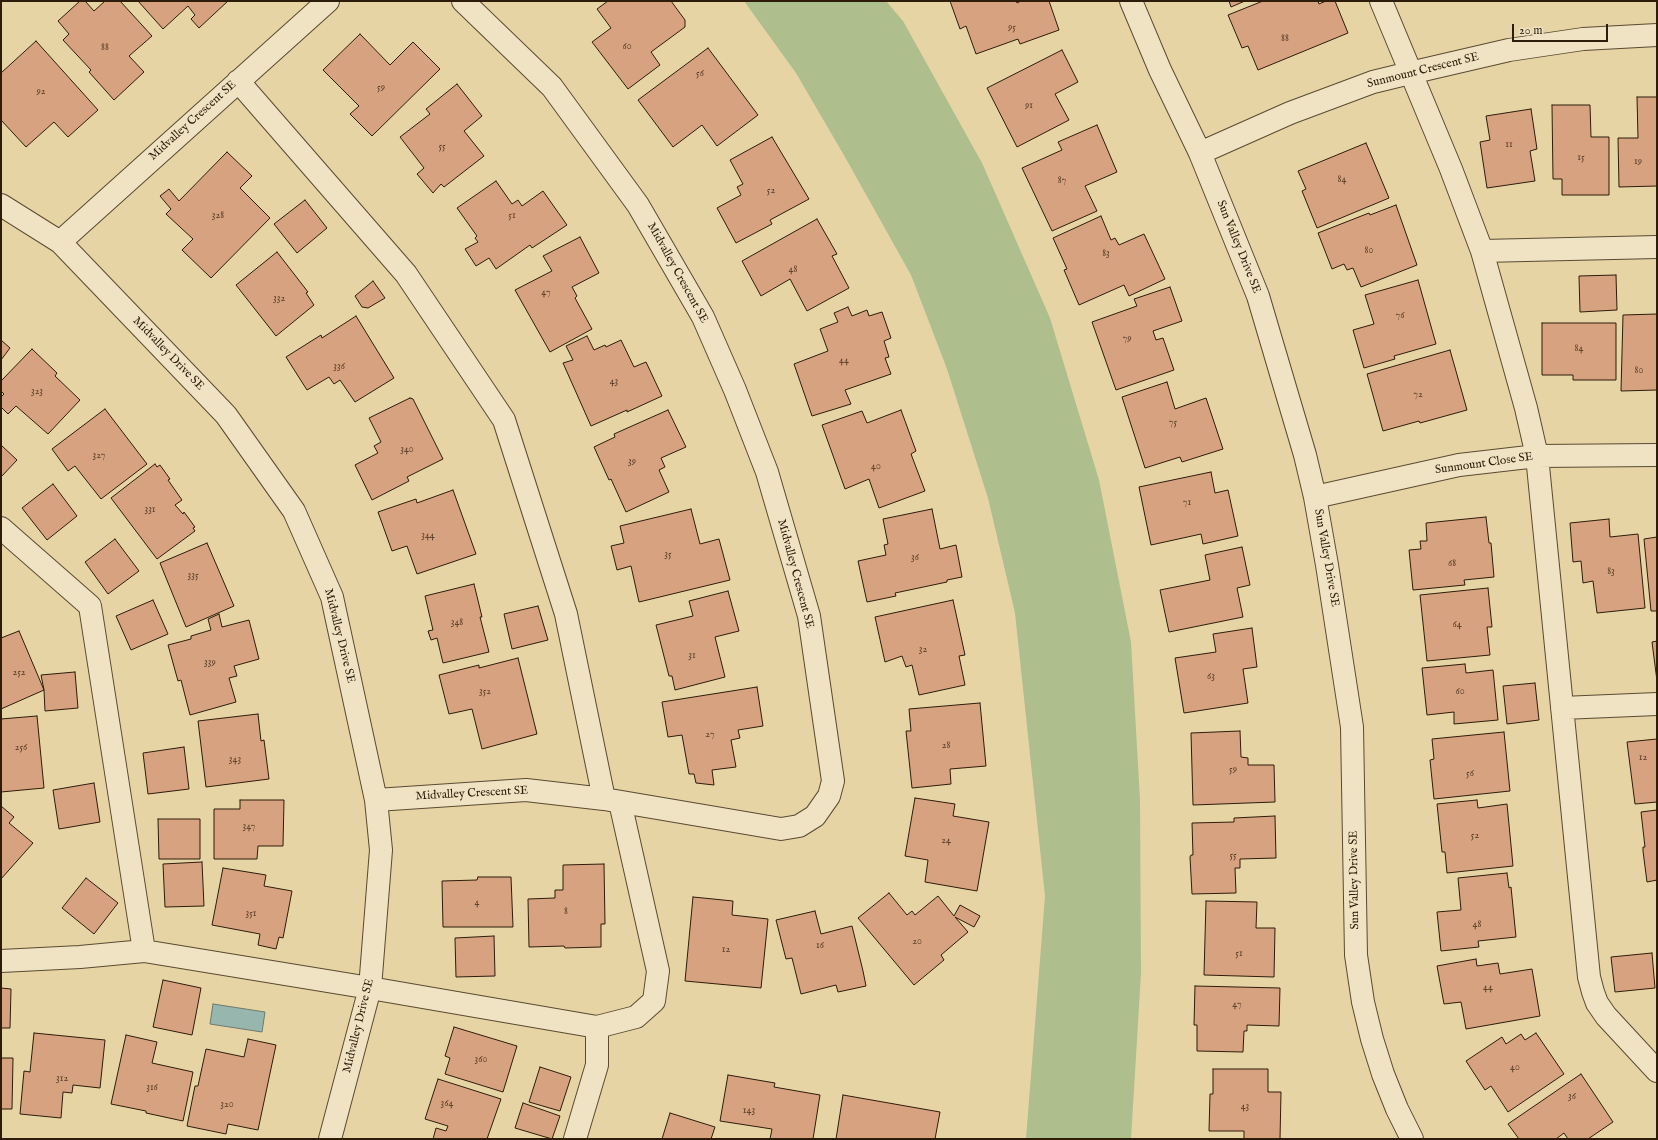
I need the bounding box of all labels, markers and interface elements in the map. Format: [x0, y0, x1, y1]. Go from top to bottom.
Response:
scale bar [1514, 16, 1610, 42]
house number: 95 [1008, 22, 1016, 34]
text: 20 m [1519, 23, 1542, 38]
house number: 88 [1281, 33, 1289, 45]
house number: 60 [622, 41, 632, 53]
house number: 88 [101, 42, 109, 54]
street label: Sunmount Crescent SE [1366, 50, 1480, 92]
house number: 56 [696, 68, 704, 80]
street label: Midvalley Crescent SE [146, 78, 240, 164]
house number: 59 [377, 82, 385, 94]
house number: 92 [36, 86, 46, 98]
house number: 91 [1025, 100, 1033, 112]
house number: 11 [1505, 139, 1513, 151]
house number: 55 [438, 141, 446, 153]
house number: 15 [1577, 152, 1585, 164]
house number: 19 [1634, 156, 1642, 168]
house number: 84 [1338, 174, 1346, 186]
house number: 87 [1058, 175, 1066, 187]
house number: 52 [767, 185, 775, 197]
street label: Sun Valley Drive SE [1213, 198, 1263, 296]
house number: 328 [212, 210, 224, 222]
house number: 51 [508, 210, 516, 222]
street label: Midvalley Crescent SE [643, 220, 711, 326]
house number: 80 [1365, 245, 1373, 257]
house number: 83 [1102, 248, 1110, 260]
house number: 48 [789, 264, 797, 276]
house number: 47 [541, 287, 551, 299]
house number: 332 [273, 293, 285, 305]
house number: 76 [1396, 310, 1404, 322]
street label: Midvalley Drive SE [129, 314, 207, 394]
house number: 79 [1122, 333, 1132, 345]
house number: 84 [1575, 343, 1583, 355]
house number: 44 [839, 355, 849, 367]
house number: 336 [333, 361, 345, 373]
house number: 80 [1635, 365, 1643, 377]
house number: 43 [610, 376, 618, 388]
house number: 323 [31, 386, 43, 398]
house number: 72 [1413, 389, 1423, 401]
house number: 75 [1169, 417, 1177, 429]
house number: 340 [400, 444, 414, 456]
house number: 327 [93, 450, 105, 462]
street label: Sunmount Close SE [1434, 450, 1534, 478]
house number: 39 [628, 456, 636, 468]
house number: 40 [871, 461, 881, 473]
house number: 71 [1183, 497, 1191, 509]
house number: 331 [144, 504, 156, 516]
street label: Sun Valley Drive SE [1310, 508, 1342, 608]
street label: Midvalley Crescent SE [773, 518, 817, 630]
house number: 344 [421, 530, 435, 542]
house number: 35 [664, 549, 672, 561]
house number: 36 [911, 552, 919, 564]
house number: 68 [1448, 558, 1456, 570]
house number: 83 [1607, 566, 1615, 578]
house number: 335 [187, 570, 199, 582]
street label: Midvalley Drive SE [320, 587, 358, 685]
house number: 348 [451, 617, 463, 629]
house number: 64 [1452, 619, 1462, 631]
house number: 32 [919, 644, 927, 656]
house number: 31 [688, 650, 696, 662]
house number: 339 [204, 657, 216, 669]
house number: 252 [13, 667, 25, 679]
house number: 63 [1207, 671, 1215, 683]
house number: 352 [479, 686, 491, 698]
house number: 60 [1455, 686, 1465, 698]
house number: 27 [705, 729, 715, 741]
house number: 28 [942, 740, 950, 752]
house number: 256 [15, 742, 27, 754]
house number: 12 [1639, 752, 1647, 764]
house number: 343 [229, 754, 241, 766]
house number: 59 [1229, 764, 1237, 776]
house number: 56 [1466, 768, 1474, 780]
street label: Midvalley Crescent SE [415, 784, 529, 804]
house number: 347 [242, 821, 256, 833]
street label: Sun Valley Drive SE [1347, 830, 1363, 930]
house number: 52 [1471, 830, 1479, 842]
house number: 24 [941, 835, 951, 847]
house number: 55 [1229, 850, 1237, 862]
house number: 4 [475, 897, 479, 909]
house number: 8 [564, 906, 568, 918]
house number: 351 [245, 908, 257, 920]
house number: 48 [1473, 919, 1481, 931]
house number: 20 [912, 936, 922, 948]
house number: 16 [816, 940, 824, 952]
house number: 12 [722, 944, 730, 956]
house number: 51 [1235, 948, 1243, 960]
street label: Midvalley Drive SE [340, 977, 378, 1075]
house number: 44 [1483, 982, 1493, 994]
house number: 47 [1232, 999, 1242, 1011]
house number: 360 [475, 1054, 487, 1066]
house number: 40 [1510, 1062, 1520, 1074]
house number: 312 [56, 1073, 68, 1085]
house number: 316 [146, 1082, 158, 1094]
house number: 36 [1568, 1091, 1576, 1103]
house number: 364 [441, 1098, 453, 1110]
house number: 320 [220, 1099, 234, 1111]
house number: 43 [1241, 1101, 1249, 1113]
house number: 143 [743, 1105, 755, 1117]

